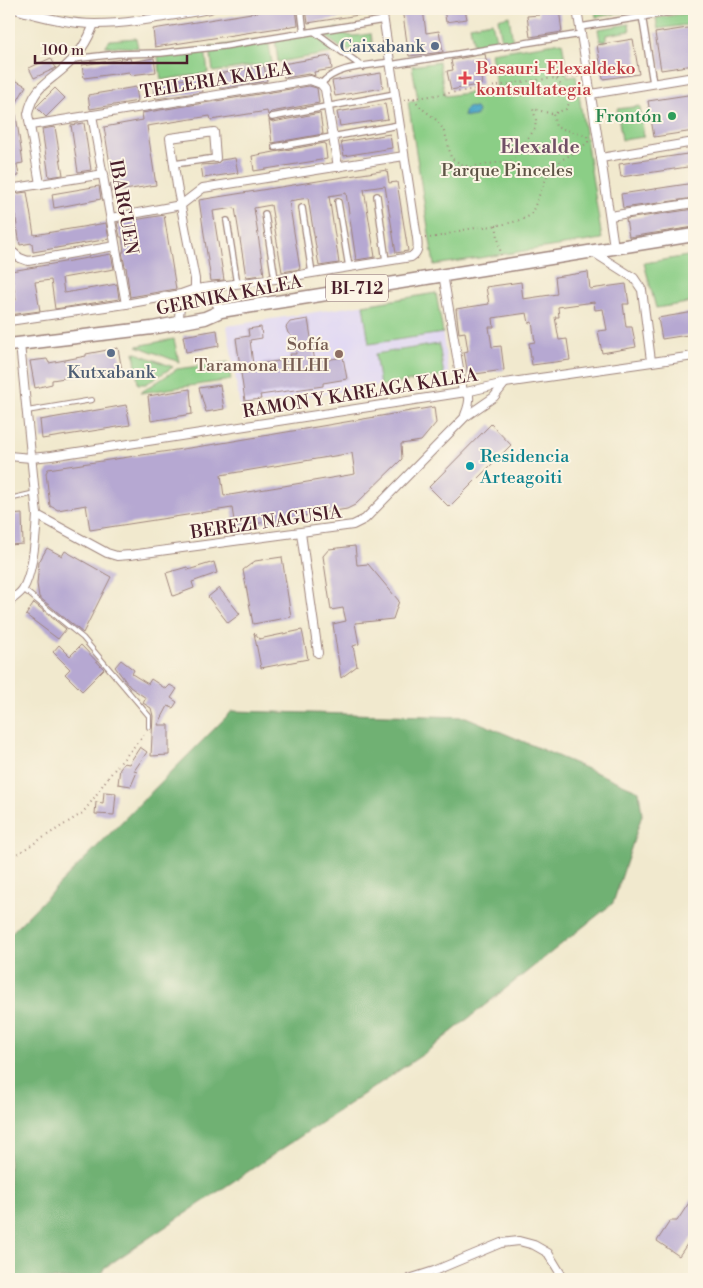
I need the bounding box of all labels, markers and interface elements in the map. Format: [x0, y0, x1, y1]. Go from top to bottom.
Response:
scale bar [35, 32, 188, 64]
place label: Caixabank [340, 35, 427, 58]
marker: Caixabank [429, 40, 441, 52]
text: 100 m [42, 41, 84, 60]
street label: TEILERIA KALEA [139, 57, 294, 104]
place label: Basauri-Elexaldeko kontsultategia [475, 57, 636, 101]
marker: Basauri-Elexaldeko kontsultategia [458, 71, 472, 85]
place label: Frontón [595, 105, 662, 128]
marker: Frontón [666, 110, 678, 122]
district label: Elexalde [500, 135, 580, 159]
street label: IBARGUEN [104, 158, 143, 257]
park label: Parque Pinceles [441, 159, 573, 182]
street label: GERNIKA KALEA [154, 270, 305, 321]
road number: BI-712 [326, 274, 388, 302]
place label: Sofía Taramona HLHI [194, 333, 330, 377]
marker: Kutxabank [105, 347, 117, 359]
marker: Sofía Taramona HLHI [333, 348, 345, 360]
place label: Kutxabank [67, 361, 157, 384]
street label: RAMON Y KAREAGA KALEA [241, 363, 480, 423]
place label: Residencia Arteagoiti [479, 445, 570, 489]
marker: Residencia Arteagoiti [464, 460, 476, 472]
street label: BEREZI NAGUSIA [188, 500, 344, 545]

